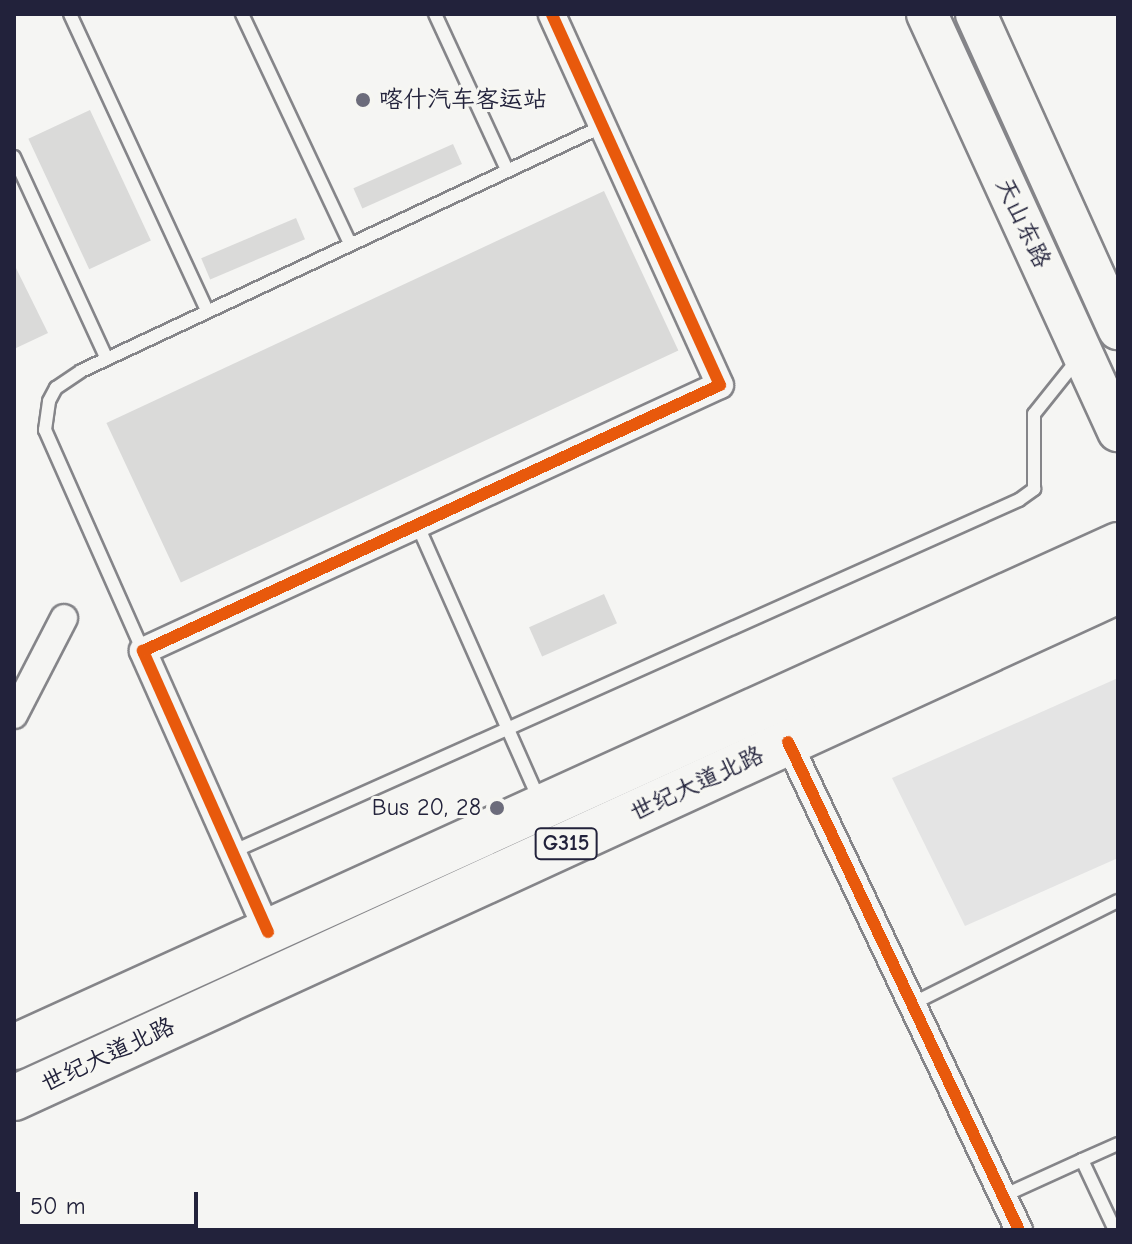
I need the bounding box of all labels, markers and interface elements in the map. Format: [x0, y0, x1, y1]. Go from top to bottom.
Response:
place label: 喀什汽车客运站 [379, 86, 547, 114]
marker: 喀什汽车客运站 [354, 91, 372, 109]
street label: 天山东路 [990, 173, 1056, 273]
street label: 世纪大道北路 [626, 741, 768, 827]
place label: Bus 20, 28 [372, 794, 481, 822]
marker: Bus 20, 28 [488, 799, 506, 817]
road number: G315 [534, 826, 598, 862]
street label: 世纪大道北路 [37, 1012, 179, 1098]
scale bar [20, 1176, 202, 1226]
text: 50 m [30, 1192, 86, 1220]

